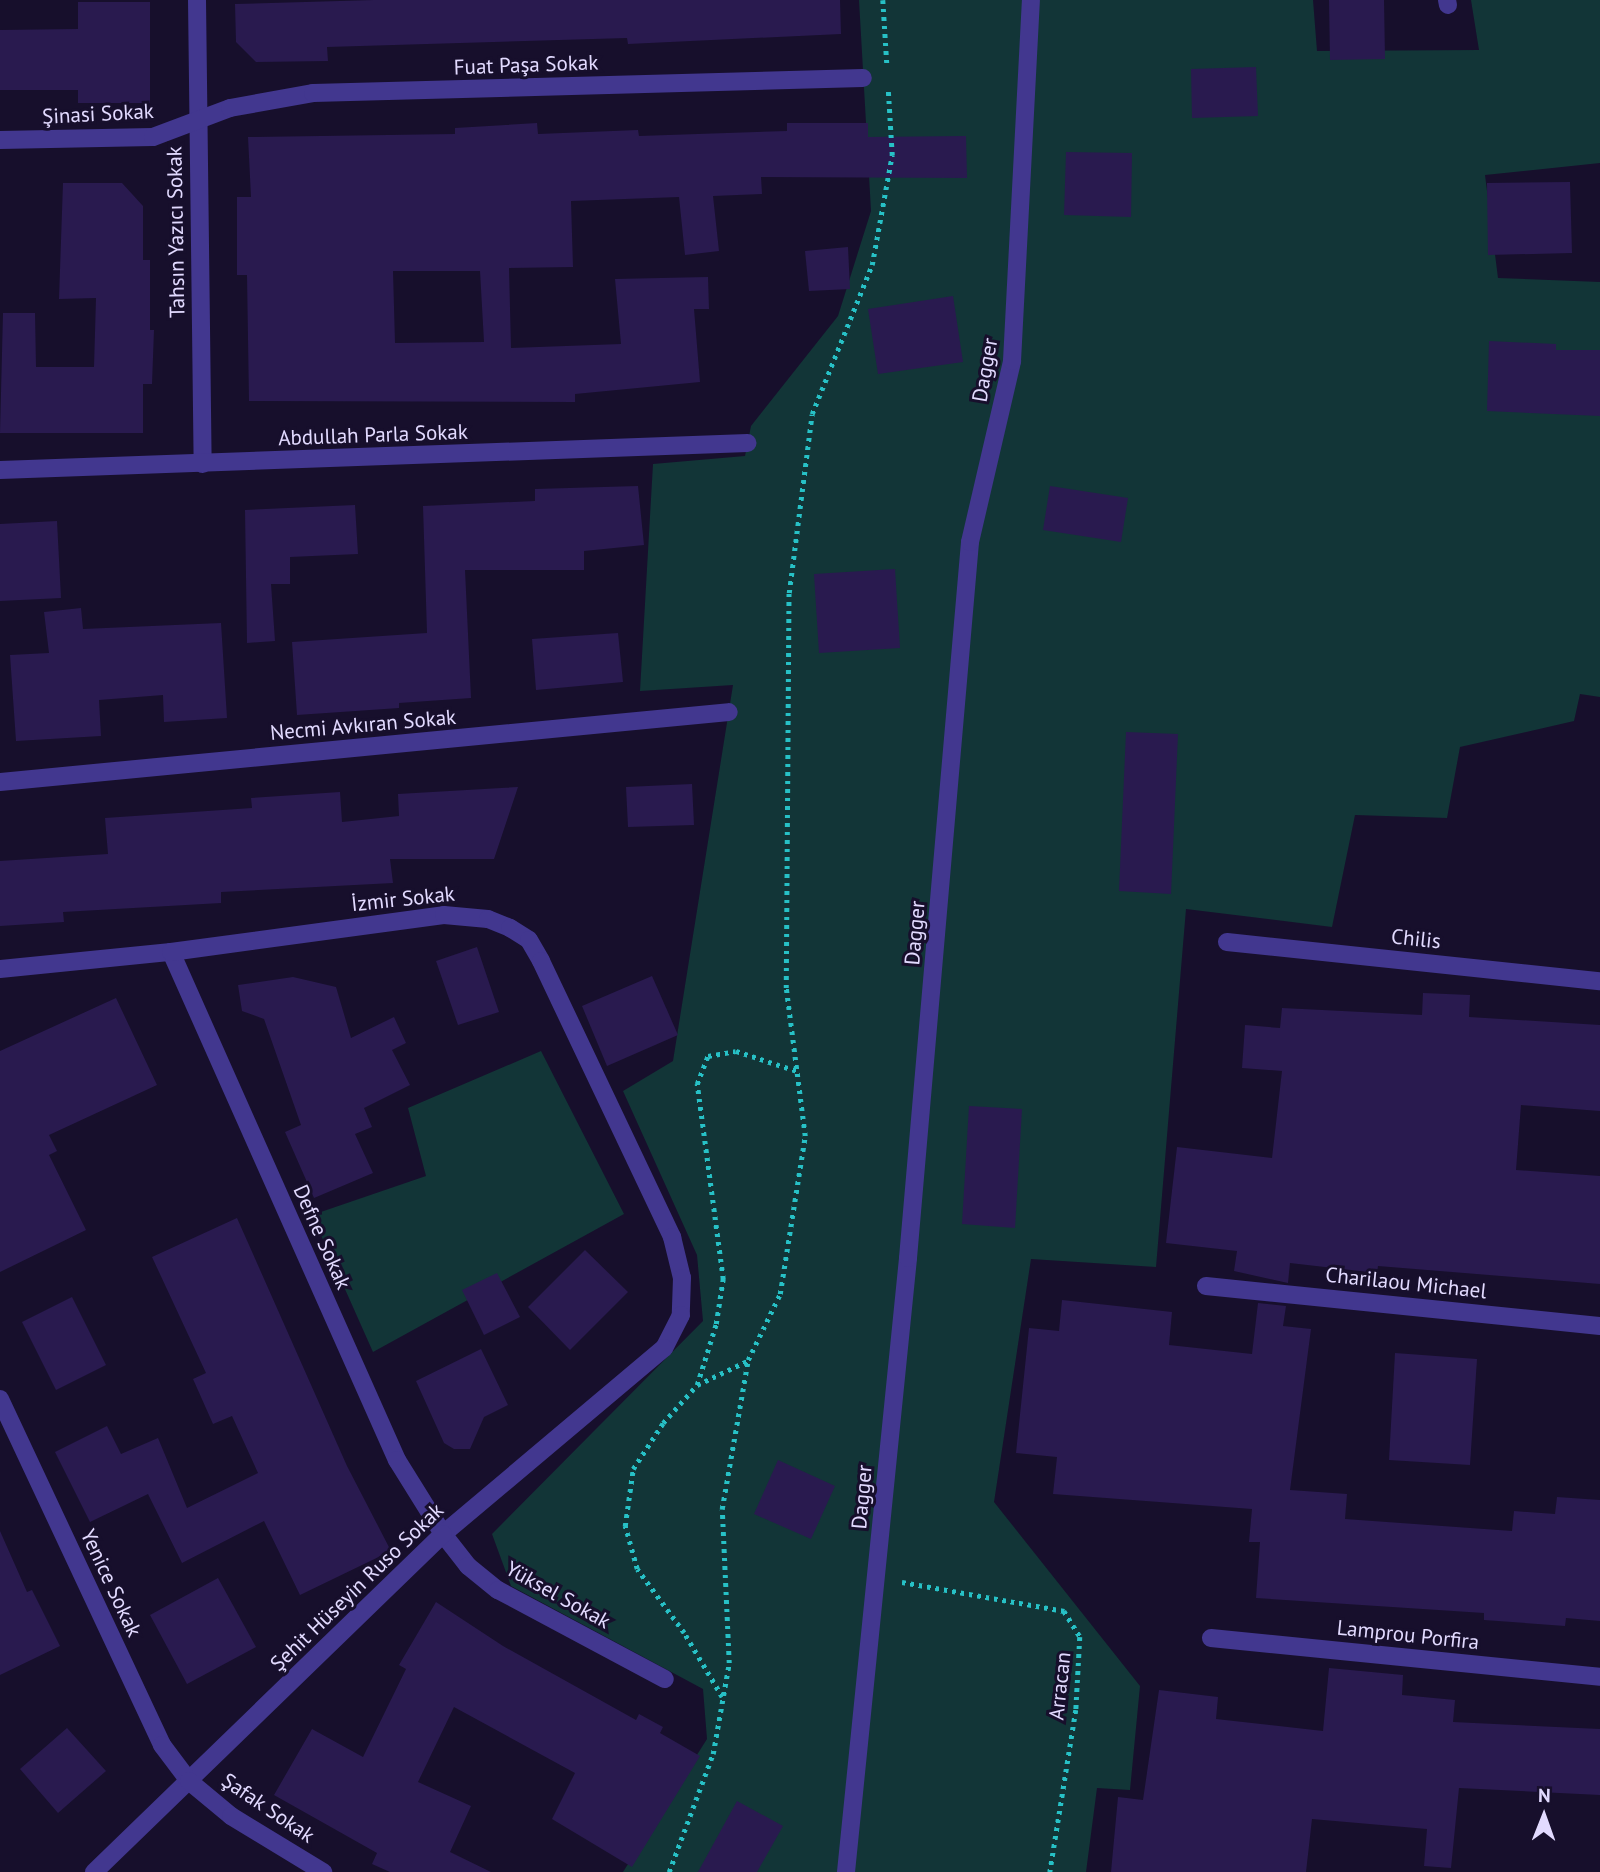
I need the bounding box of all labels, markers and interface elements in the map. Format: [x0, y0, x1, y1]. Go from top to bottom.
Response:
street label: Fuat Paşa Sokak [453, 50, 599, 80]
street label: Şinasi Sokak [42, 98, 154, 130]
street label: Tahsın Yazıcı Sokak [162, 146, 190, 318]
street label: Dagger [967, 336, 1003, 404]
street label: Abdullah Parla Sokak [278, 419, 468, 451]
street label: Necmi Avkıran Sokak [269, 704, 457, 746]
street label: İzmir Sokak [350, 881, 456, 917]
street label: Dagger [900, 900, 930, 966]
street label: Chilis [1390, 924, 1442, 954]
street label: Defne Sokak [288, 1181, 356, 1293]
street label: Charilaou Michael [1324, 1262, 1488, 1304]
street label: Dagger [847, 1464, 877, 1530]
street label: Şehit Hüseyin Ruso Sokak [265, 1498, 449, 1676]
street label: Yenice Sokak [75, 1525, 147, 1641]
street label: Yüksel Sokak [501, 1556, 615, 1634]
street label: Lamprou Porfira [1336, 1615, 1480, 1655]
street label: Arracan [1044, 1651, 1076, 1721]
street label: Şafak Sokak [216, 1768, 320, 1848]
north arrow [1509, 1781, 1579, 1851]
text: N [1538, 1783, 1551, 1807]

